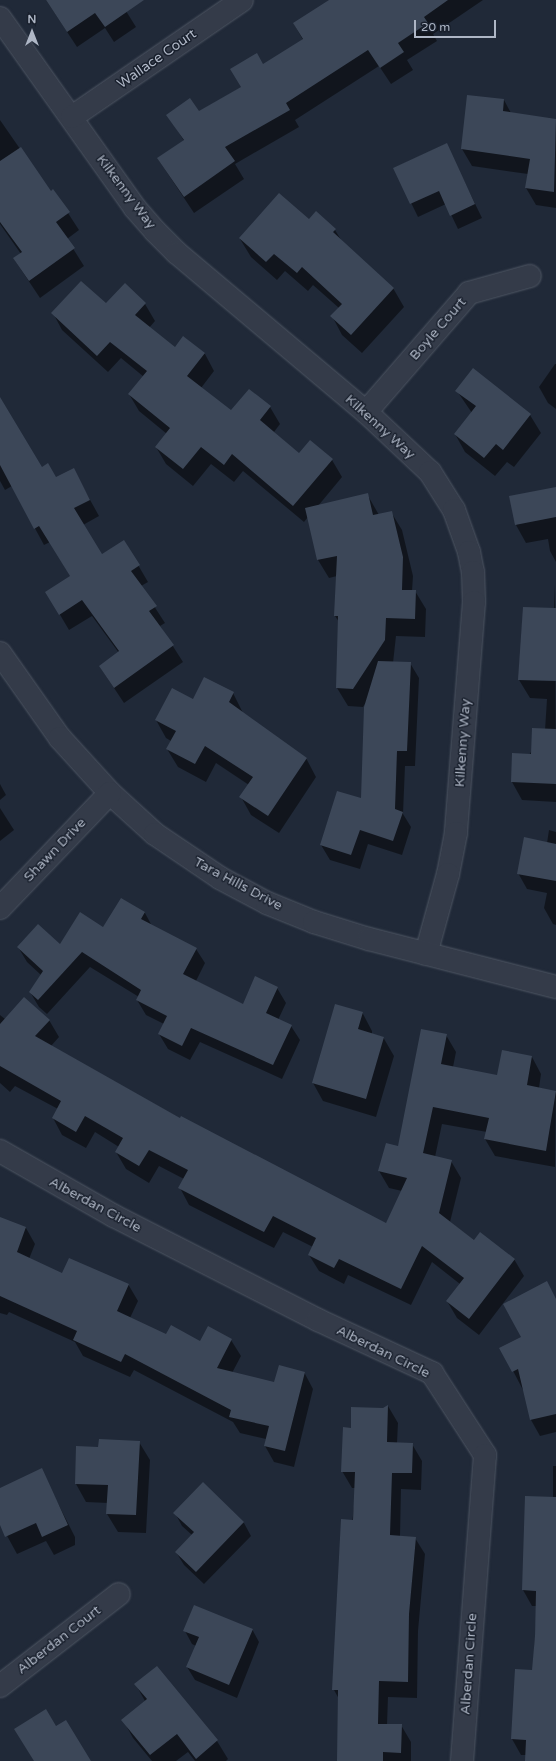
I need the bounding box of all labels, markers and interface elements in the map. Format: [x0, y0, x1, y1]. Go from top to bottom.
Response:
north arrow [12, 12, 52, 52]
scale bar [416, 12, 498, 38]
text: N [28, 13, 36, 26]
text: 20 m [421, 20, 450, 34]
street label: Wallace Court [114, 26, 200, 92]
street label: Kilkenny Way [93, 152, 159, 232]
street label: Boyle Court [406, 294, 470, 364]
street label: Kilkenny Way [341, 391, 419, 463]
street label: Kilkenny Way [452, 698, 474, 788]
street label: Shawn Drive [20, 814, 90, 886]
street label: Tara Hills Drive [191, 854, 285, 914]
street label: Alberdan Circle [46, 1174, 144, 1236]
street label: Alberdan Circle [334, 1322, 432, 1382]
street label: Alberdan Court [14, 1602, 104, 1678]
street label: Alberdan Circle [457, 1613, 481, 1715]

